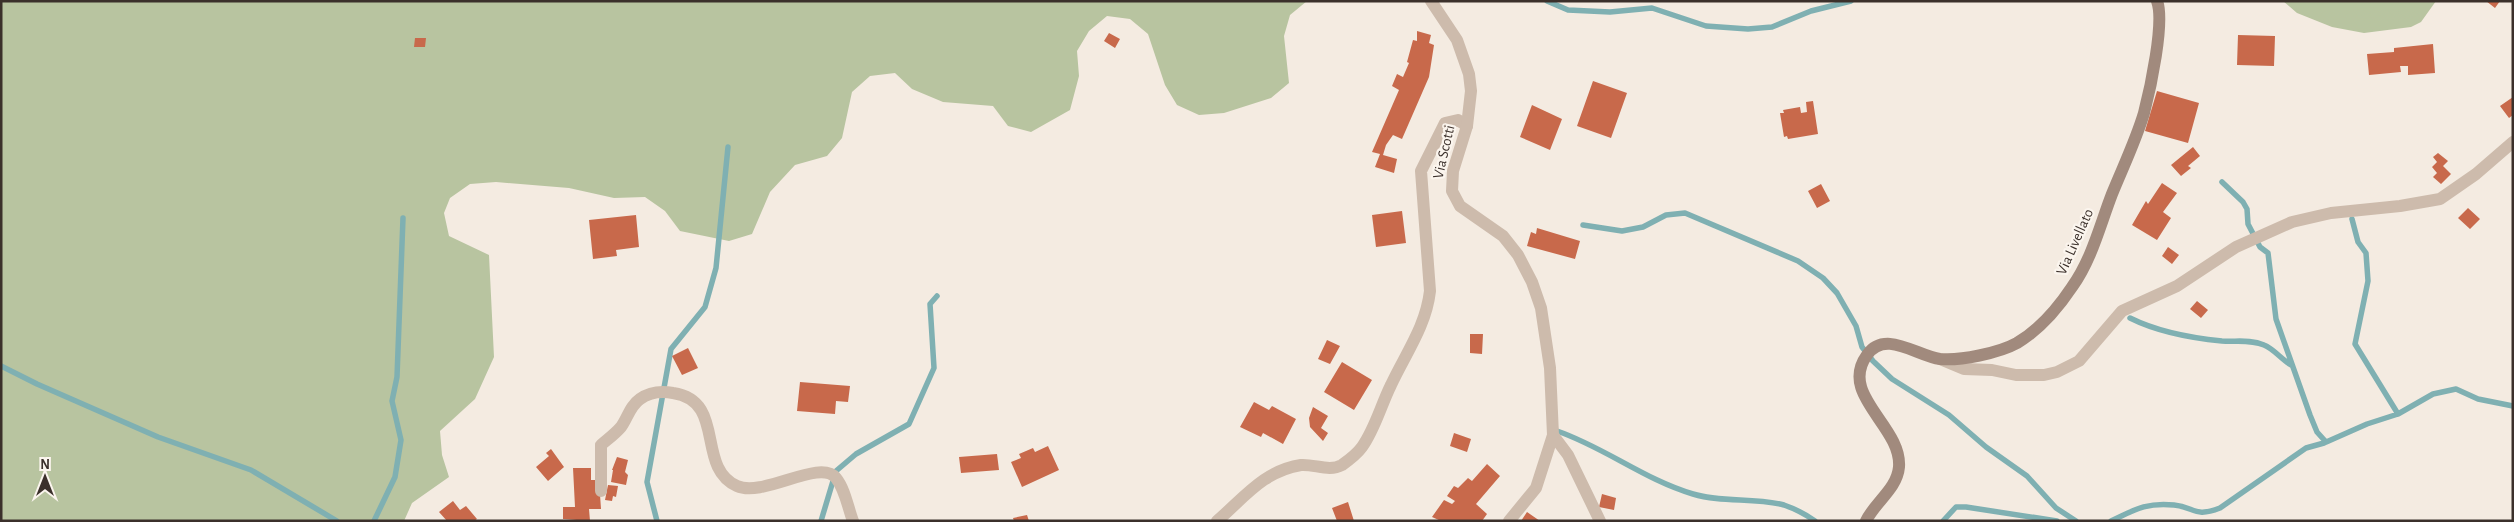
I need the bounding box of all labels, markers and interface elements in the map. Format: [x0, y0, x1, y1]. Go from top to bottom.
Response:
street label: Via Scotti [1431, 124, 1457, 180]
street label: Via Livellato [2054, 207, 2096, 277]
north arrow [20, 452, 70, 502]
text: N [40, 458, 50, 472]

